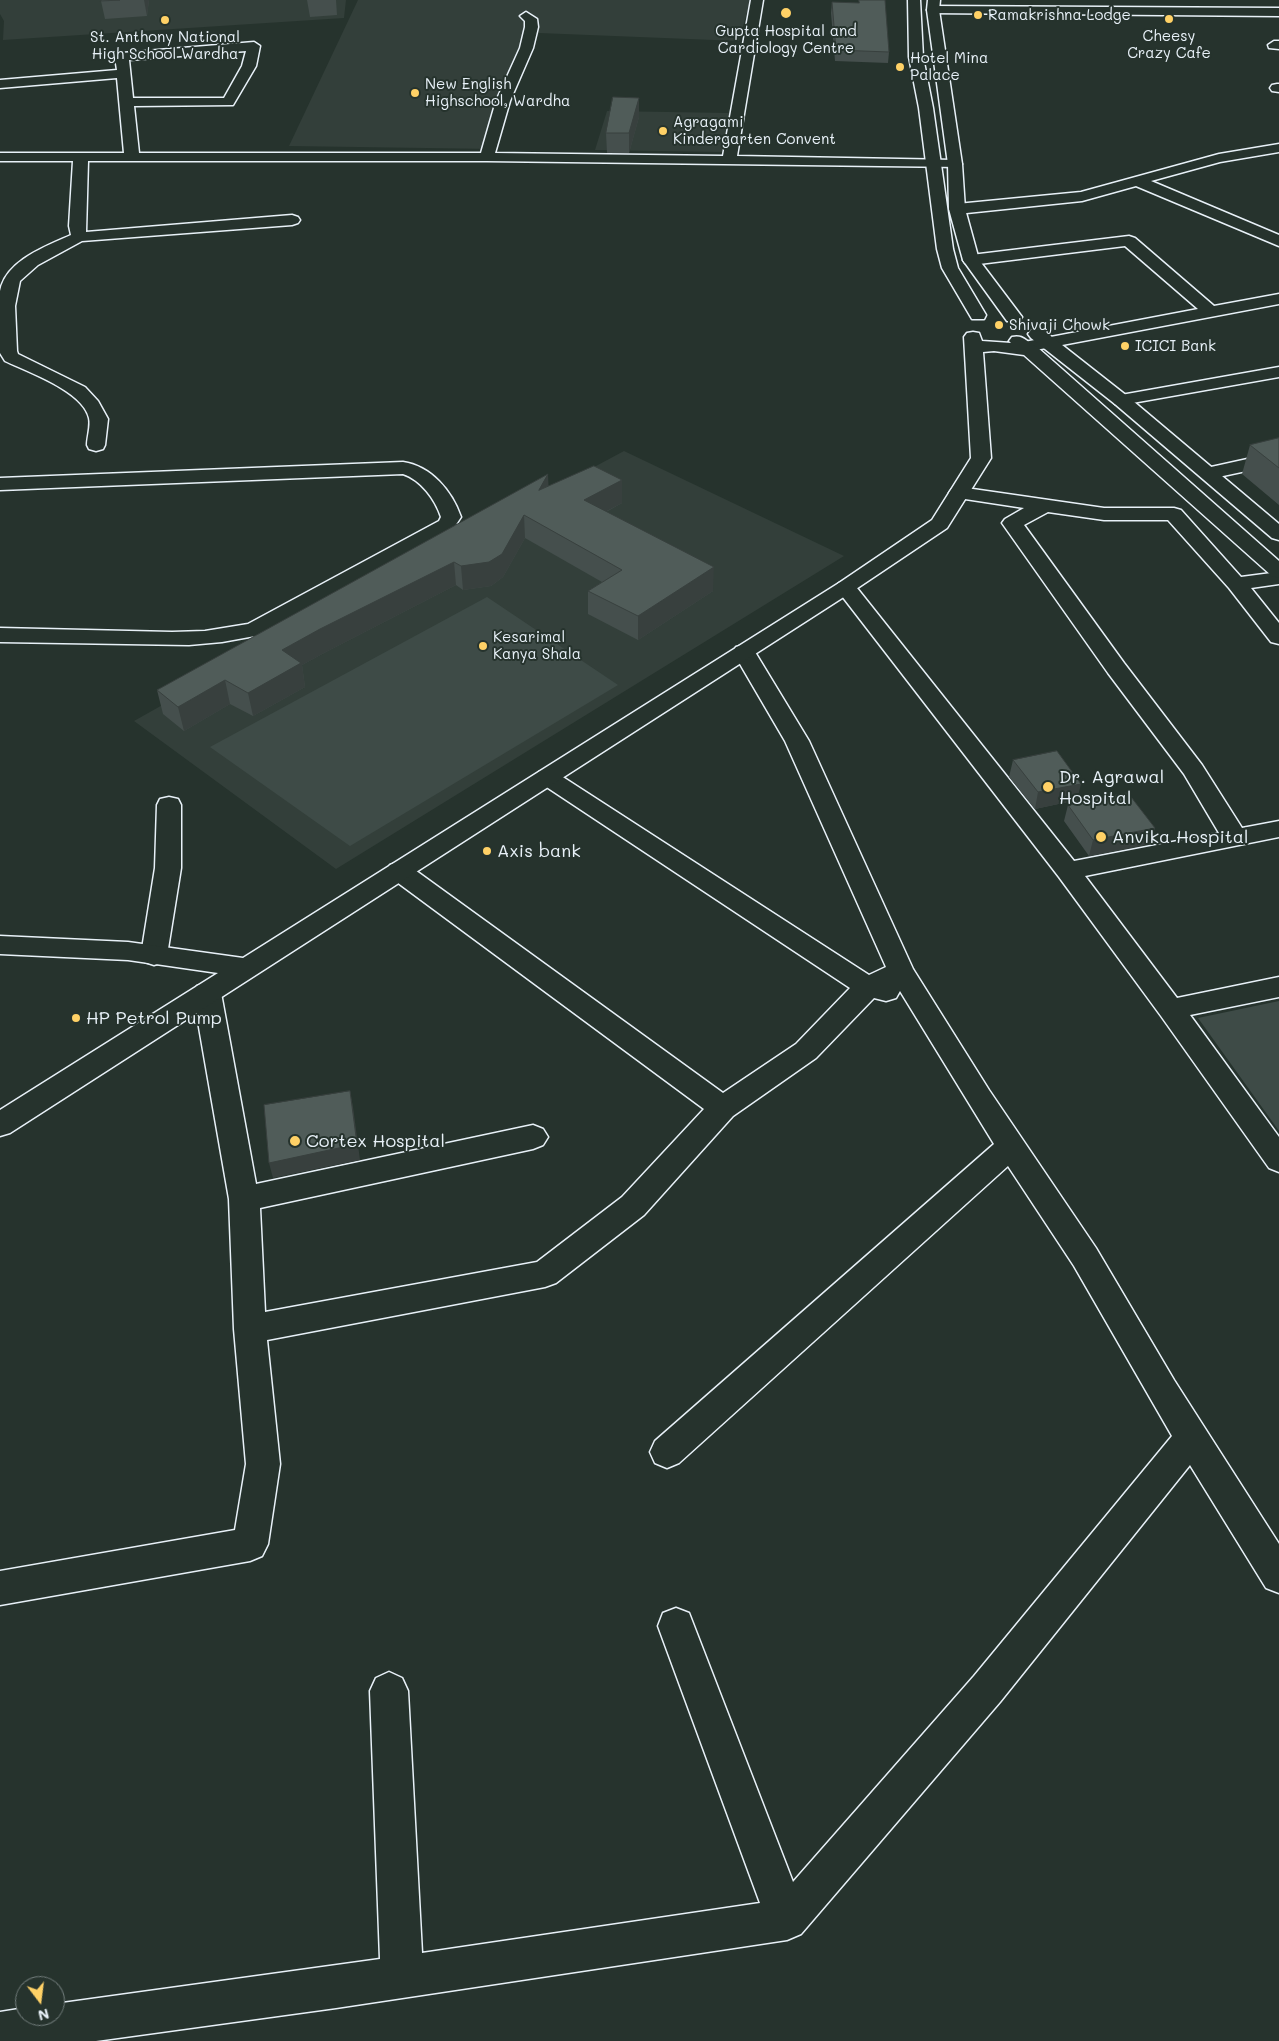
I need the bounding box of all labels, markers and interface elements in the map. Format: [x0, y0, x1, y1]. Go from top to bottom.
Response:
marker: Gupta Hospital and Cardiology Centre [779, 6, 793, 20]
place label: Ramakrishna Lodge [988, 6, 1131, 24]
marker: Ramakrishna Lodge [972, 9, 984, 21]
marker: Cheesy Crazy Cafe [1163, 13, 1175, 25]
marker: St. Anthony National High School Wardha [159, 14, 171, 26]
place label: Gupta Hospital and Cardiology Centre [715, 22, 857, 57]
place label: Cheesy Crazy Cafe [1127, 27, 1211, 62]
place label: St. Anthony National High School Wardha [90, 28, 240, 63]
place label: Hotel Mina Palace [910, 49, 988, 84]
marker: Hotel Mina Palace [894, 61, 906, 73]
place label: New English Highschool, Wardha [425, 75, 570, 110]
marker: New English Highschool, Wardha [409, 87, 421, 99]
place label: Agragami Kindergarten Convent [673, 113, 836, 148]
marker: Agragami Kindergarten Convent [657, 125, 669, 137]
place label: Shivaji Chowk [1009, 316, 1110, 334]
marker: Shivaji Chowk [993, 319, 1005, 331]
place label: ICICI Bank [1135, 337, 1216, 355]
marker: ICICI Bank [1119, 340, 1131, 352]
place label: Kesarimal Kanya Shala [493, 628, 581, 663]
marker: Kesarimal Kanya Shala [477, 640, 489, 652]
place label: Dr. Agrawal Hospital [1059, 766, 1164, 809]
marker: Dr. Agrawal Hospital [1041, 780, 1055, 794]
place label: Anvika Hospital [1112, 826, 1249, 848]
marker: Anvika Hospital [1094, 830, 1108, 844]
place label: Axis bank [497, 840, 581, 862]
marker: Axis bank [481, 845, 493, 857]
place label: HP Petrol Pump [86, 1007, 222, 1029]
marker: HP Petrol Pump [70, 1012, 82, 1024]
place label: Cortex Hospital [306, 1130, 445, 1152]
marker: Cortex Hospital [288, 1134, 302, 1148]
north arrow [15, 1976, 65, 2026]
text: N [36, 2004, 51, 2026]

